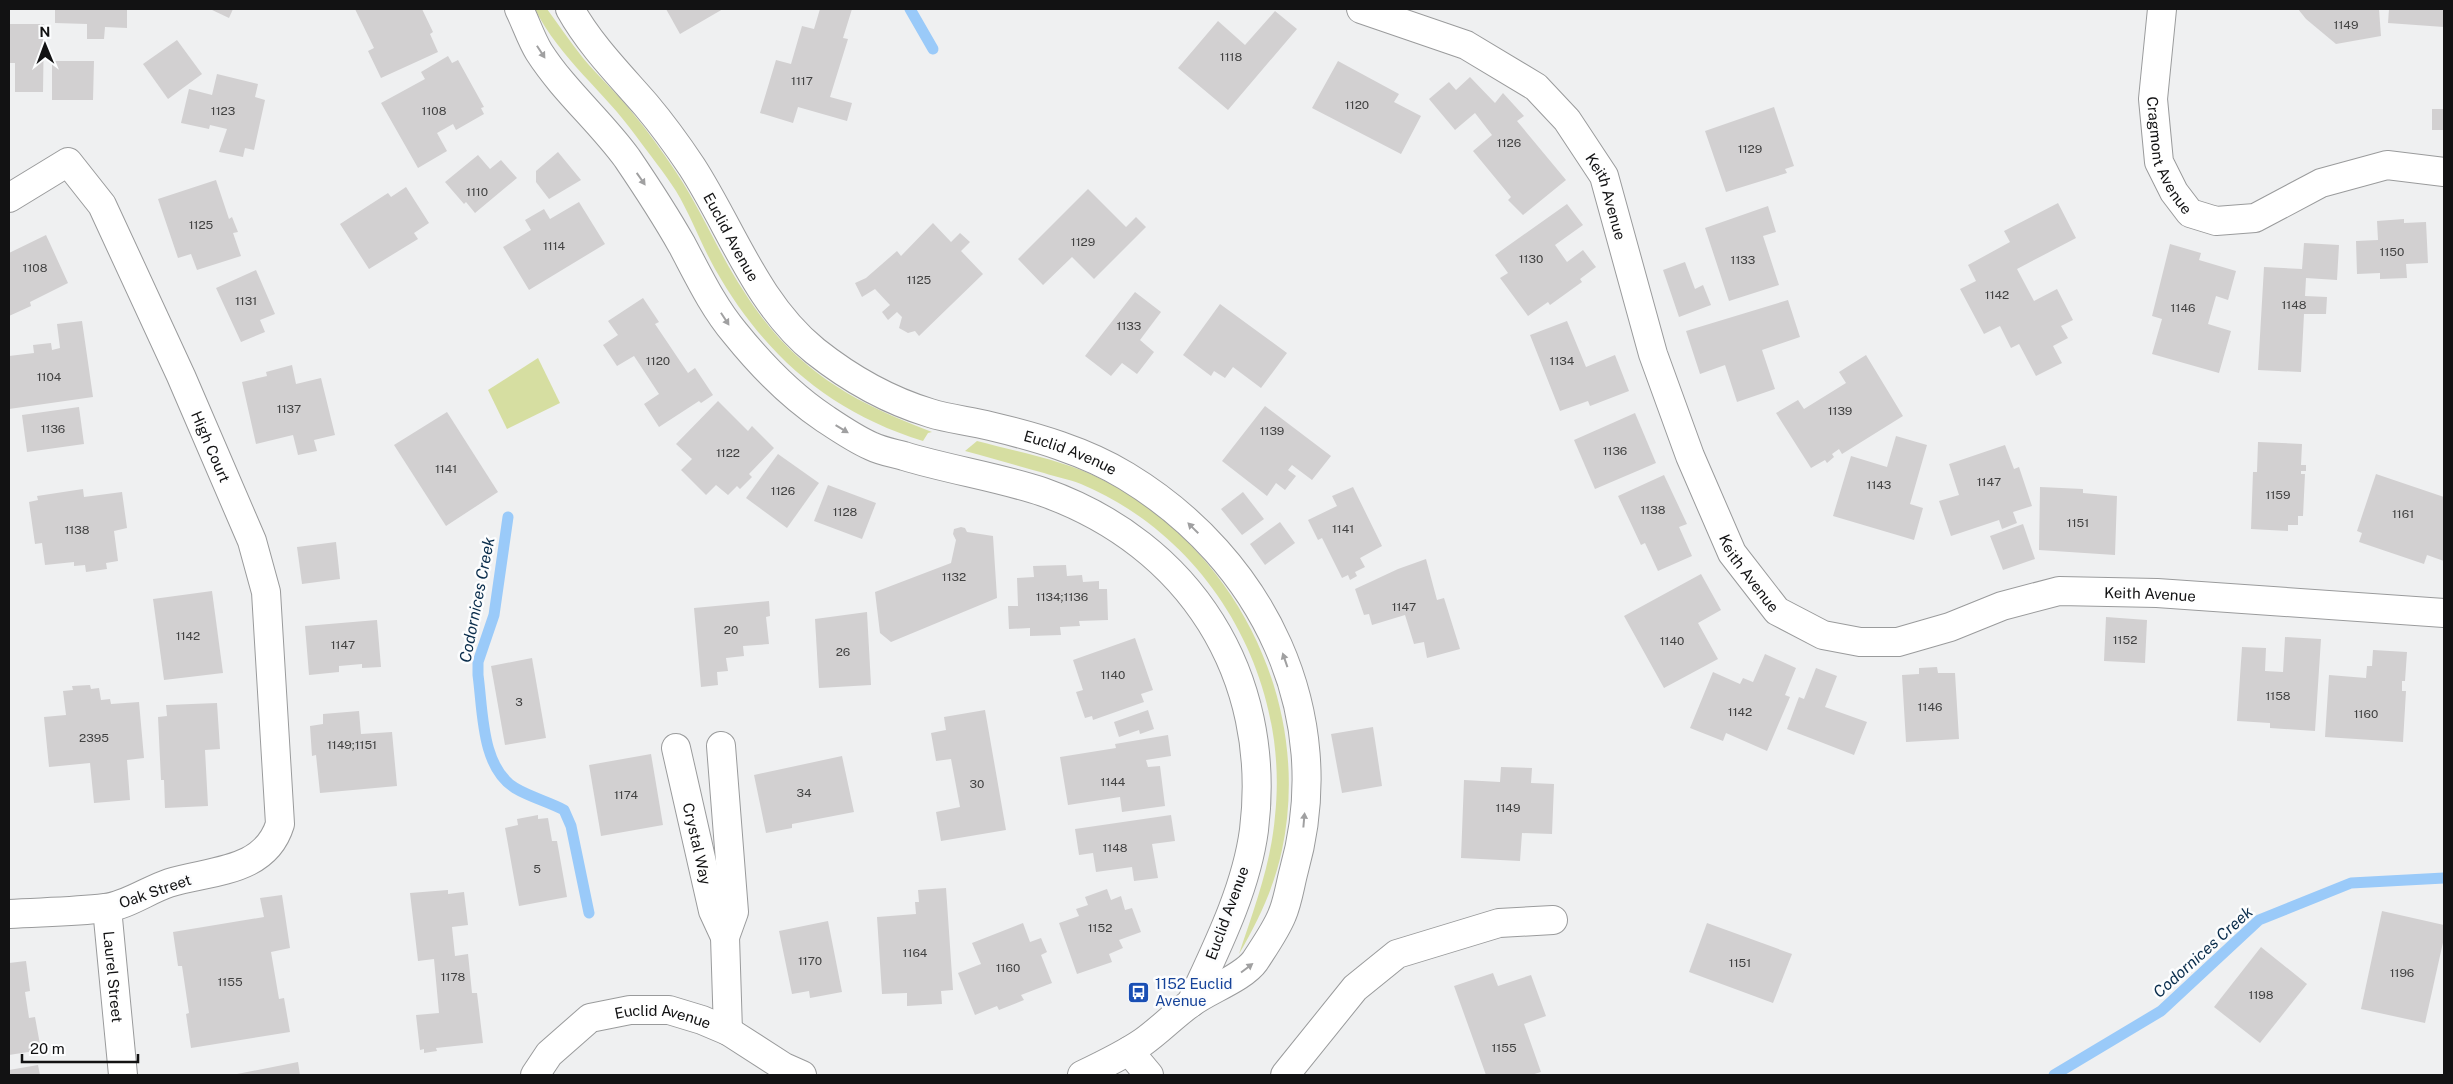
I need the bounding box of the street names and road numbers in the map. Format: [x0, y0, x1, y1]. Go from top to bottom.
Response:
street label: Cragmont Avenue [2144, 96, 2196, 217]
street label: Keith Avenue [1583, 150, 1630, 242]
street label: Euclid Avenue [700, 189, 763, 284]
street label: High Court [189, 408, 234, 485]
street label: Euclid Avenue [1022, 427, 1120, 478]
street label: Keith Avenue [1716, 532, 1783, 615]
street label: Keith Avenue [2104, 583, 2196, 604]
street label: Crystal Way [680, 801, 715, 886]
street label: Euclid Avenue [1202, 864, 1252, 962]
street label: Oak Street [117, 871, 193, 911]
street label: Laurel Street [101, 930, 126, 1023]
street label: Euclid Avenue [613, 1001, 714, 1031]

